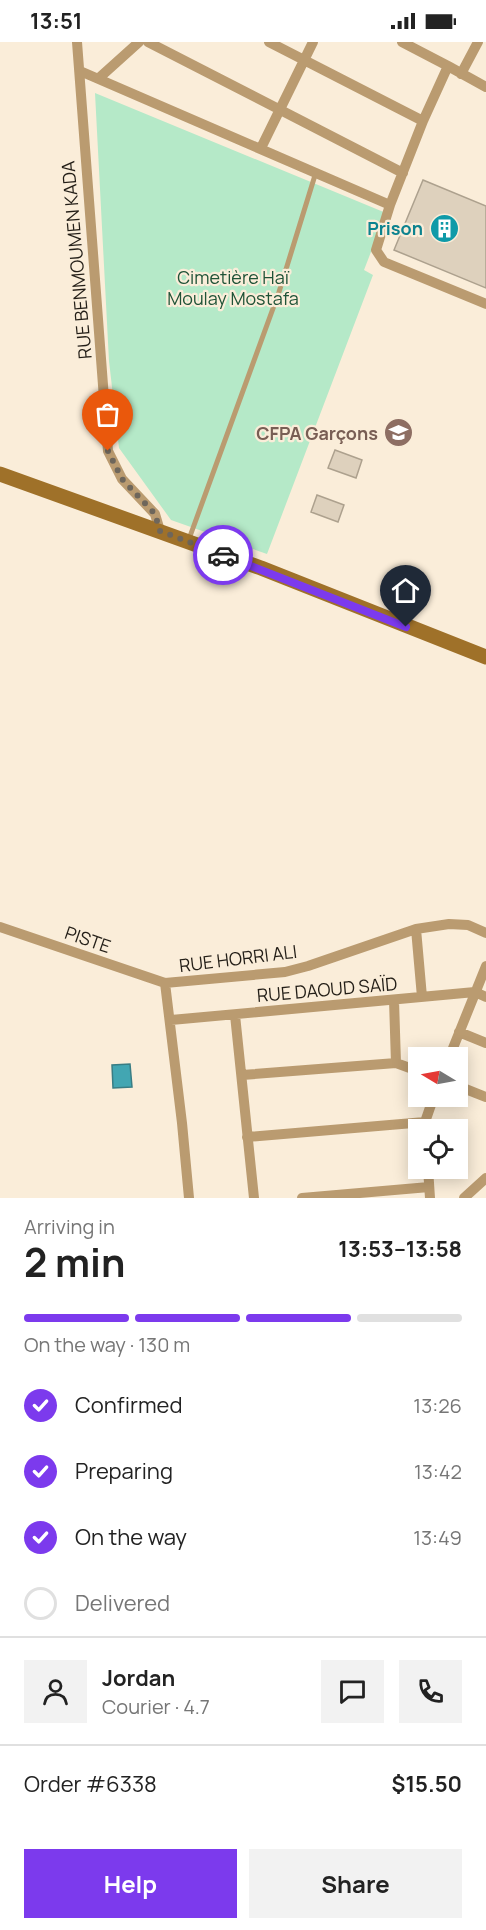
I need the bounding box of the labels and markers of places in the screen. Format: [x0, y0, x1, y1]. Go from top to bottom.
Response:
building icon: Prison [428, 212, 460, 244]
place label: Prison [367, 216, 423, 240]
pin [82, 389, 133, 451]
school or university icon: CFPA Garçons [383, 417, 415, 449]
place label: CFPA Garçons [256, 421, 378, 445]
pin [380, 565, 431, 627]

